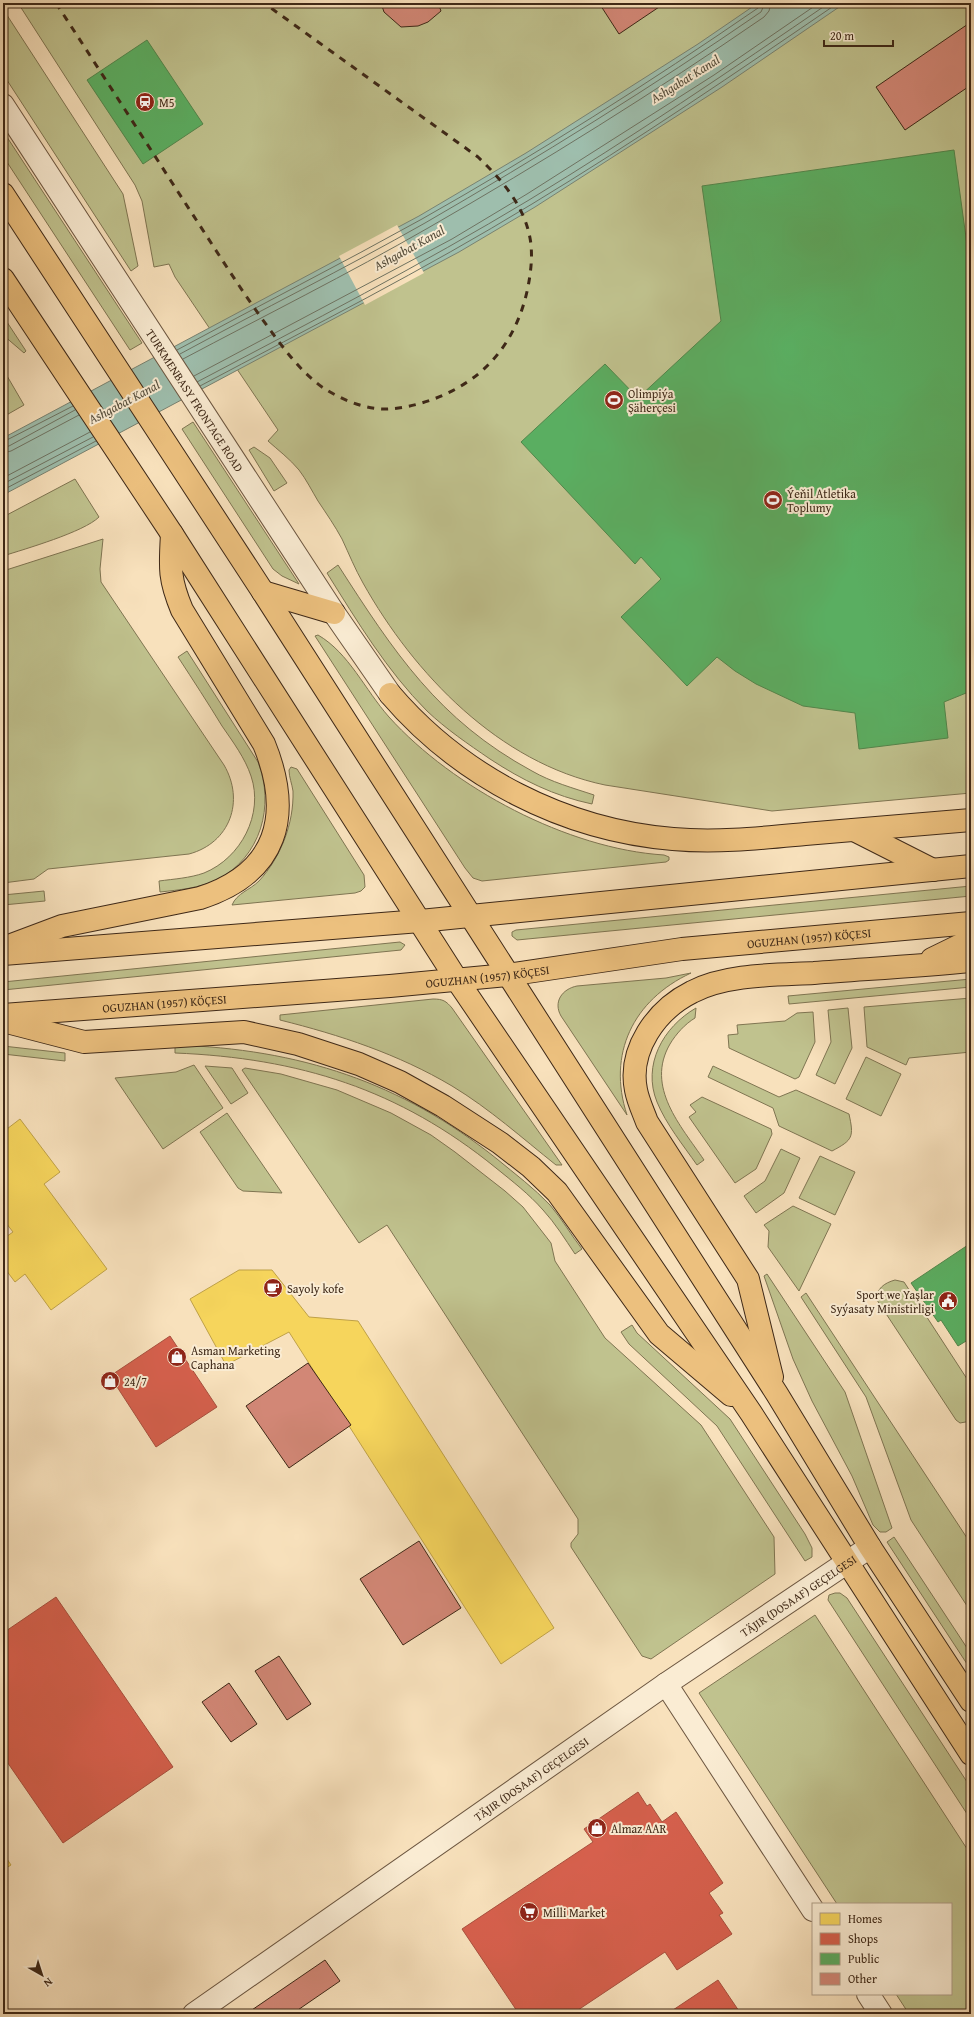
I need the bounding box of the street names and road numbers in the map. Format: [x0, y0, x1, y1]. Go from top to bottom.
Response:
street label: TURKMENBASY FRONTAGE ROAD [142, 325, 248, 475]
street label: OGUZHAN (1957) KÖÇESI [746, 924, 872, 952]
street label: OGUZHAN (1957) KÖÇESI [425, 960, 551, 991]
street label: OGUZHAN (1957) KÖÇESI [102, 990, 228, 1016]
street label: TÄJIR (DOSAAF) GEÇELGESI [737, 1550, 860, 1640]
street label: TÄJIR (DOSAAF) GEÇELGESI [470, 1732, 592, 1825]

